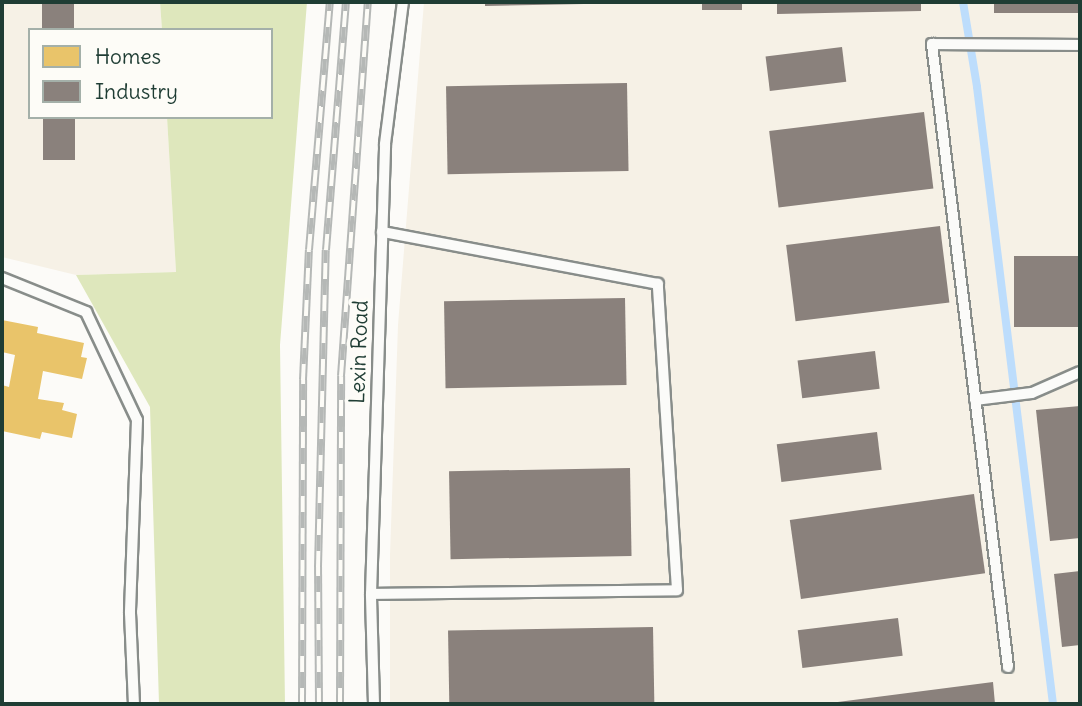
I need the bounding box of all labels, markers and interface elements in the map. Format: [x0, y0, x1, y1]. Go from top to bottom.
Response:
legend [28, 28, 273, 119]
text: Homes [95, 43, 161, 70]
text: Industry [95, 78, 178, 105]
street label: Lexin Road [345, 300, 373, 404]

